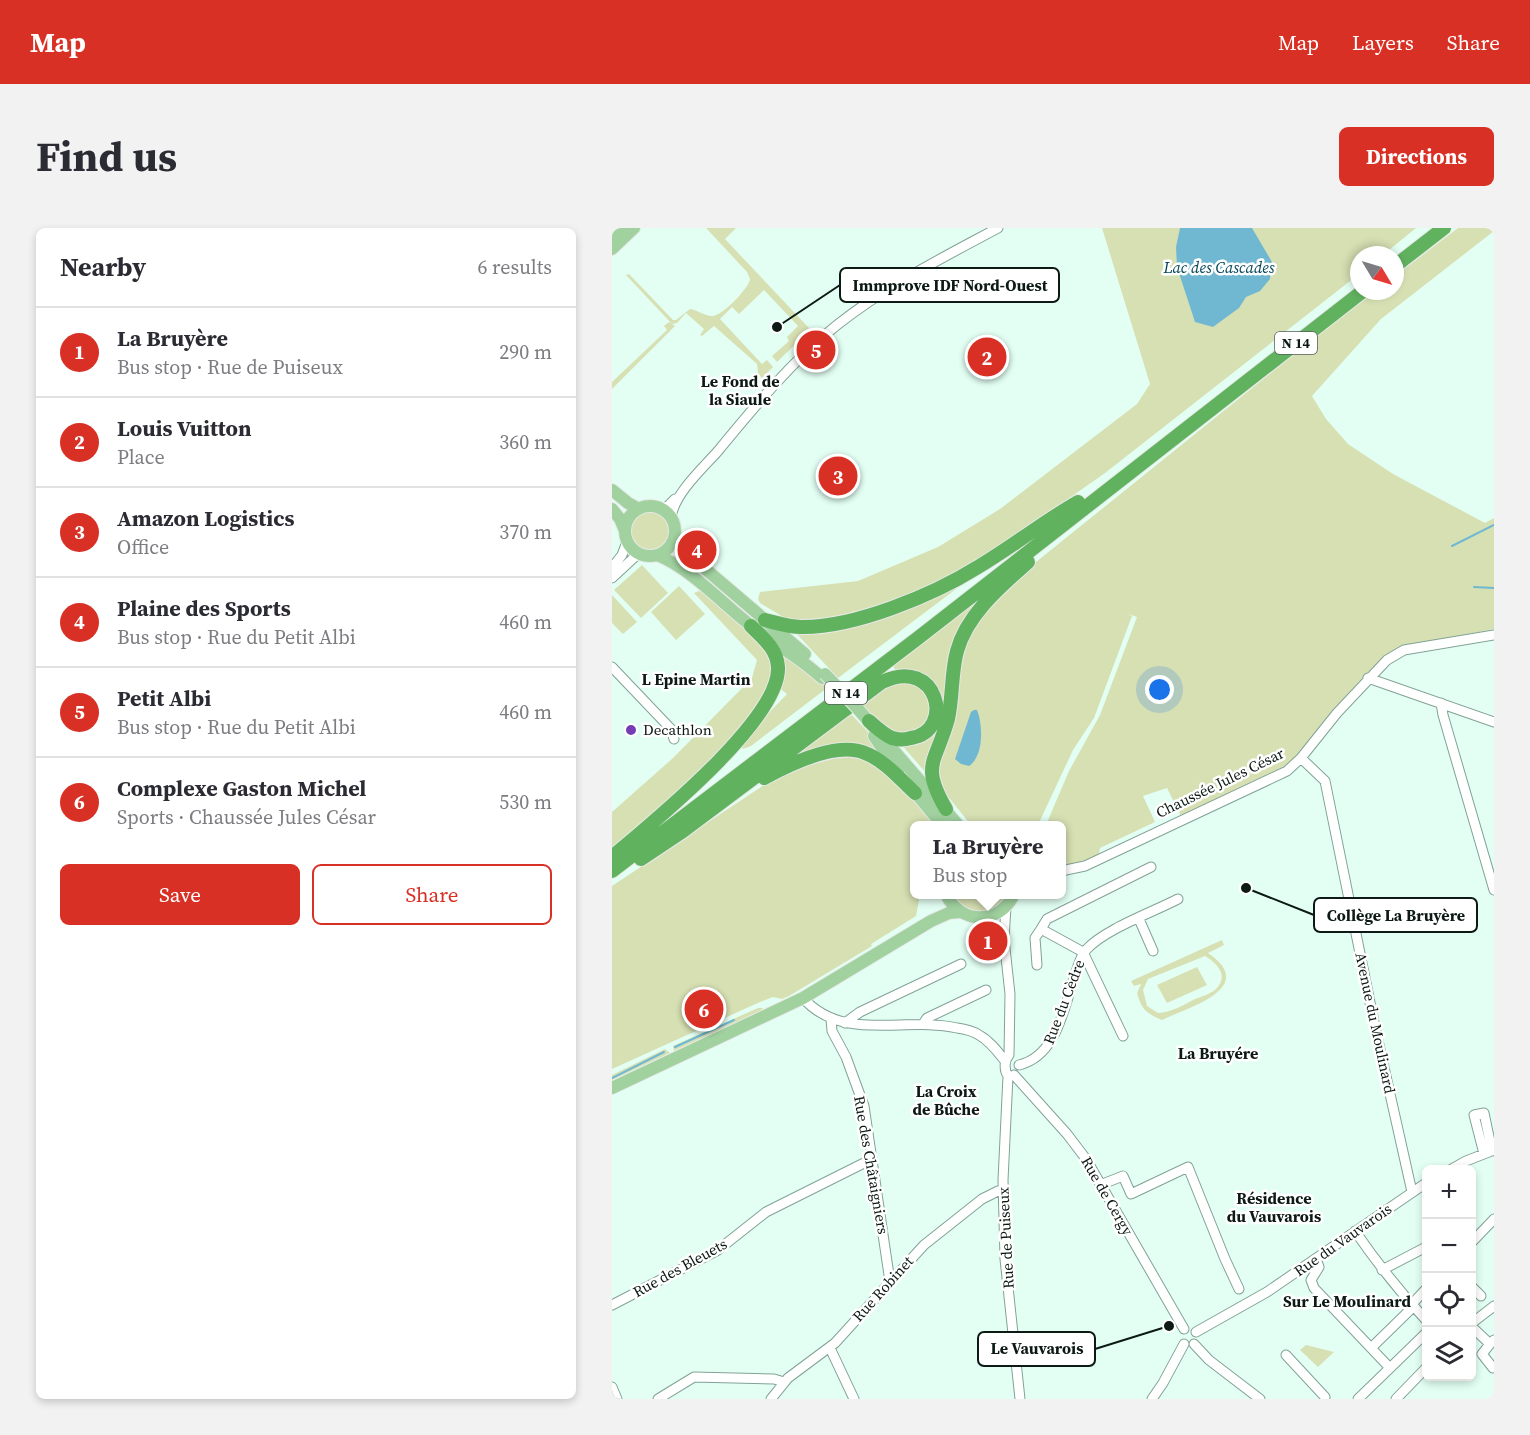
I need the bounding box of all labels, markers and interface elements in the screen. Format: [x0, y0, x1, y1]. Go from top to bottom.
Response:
text: Map [30, 23, 86, 61]
text: Map [1278, 28, 1319, 57]
text: Layers [1352, 28, 1414, 57]
text: Share [1447, 28, 1500, 57]
text: Find us [36, 127, 177, 185]
button: Directions [1339, 127, 1494, 186]
north arrow [1350, 246, 1404, 300]
text: Nearby [60, 249, 146, 285]
text: 6 results [477, 253, 552, 281]
water label: Lac des Cascades [1162, 256, 1275, 278]
callout: Immprove IDF Nord-Ouest [840, 268, 1059, 302]
text: Immprove IDF Nord-Ouest [853, 274, 1048, 296]
text: La Bruyère [117, 323, 228, 353]
pin: 5 [796, 328, 836, 372]
road number: N 14 [1275, 332, 1317, 354]
pin: 2 [968, 334, 1006, 380]
text: 1 [74, 338, 85, 366]
text: 290 m [499, 338, 552, 366]
text: Bus stop · Rue de Puiseux [117, 353, 343, 381]
district label: Le Fond de la Siaule [700, 370, 780, 410]
text: Louis Vuitton [117, 413, 252, 443]
text: 2 [74, 428, 85, 456]
text: 360 m [499, 428, 552, 456]
text: Place [117, 443, 165, 471]
pin: 3 [818, 454, 858, 498]
text: Amazon Logistics [117, 503, 294, 533]
text: 3 [74, 518, 85, 546]
text: 370 m [499, 518, 552, 546]
pin: 4 [678, 528, 716, 572]
text: Office [117, 533, 169, 561]
text: Plaine des Sports [117, 593, 291, 623]
text: 4 [74, 608, 85, 636]
text: 460 m [499, 608, 552, 636]
text: Bus stop · Rue du Petit Albi [117, 623, 356, 651]
district label: L Epine Martin [641, 668, 751, 690]
your location [1145, 675, 1174, 704]
road number: N 14 [825, 682, 867, 704]
text: Petit Albi [117, 683, 211, 713]
text: 5 [74, 698, 85, 726]
text: 460 m [499, 698, 552, 726]
text: Bus stop · Rue du Petit Albi [117, 713, 356, 741]
place label: Decathlon [643, 719, 712, 740]
marker: Decathlon [624, 723, 638, 737]
street label: Chaussée Jules César [1152, 742, 1288, 823]
text: Complexe Gaston Michel [117, 773, 366, 803]
text: 6 [74, 788, 85, 816]
text: 530 m [499, 788, 552, 816]
text: Sports · Chaussée Jules César [117, 803, 376, 831]
popup [910, 821, 1066, 899]
text: La Bruyère [933, 831, 1043, 861]
text: Bus stop [933, 861, 1007, 889]
button: Save [60, 864, 300, 925]
button: Share [312, 864, 552, 925]
callout: Collège La Bruyère [1314, 898, 1477, 932]
text: Collège La Bruyère [1327, 904, 1465, 926]
pin: 1 [968, 918, 1007, 964]
street label: Avenue du Moulinard [1350, 950, 1401, 1096]
street label: Rue du Cèdre [1038, 956, 1089, 1047]
pin: 6 [684, 986, 724, 1032]
district label: La Bruyére [1178, 1042, 1258, 1064]
district label: La Croix de Bûche [912, 1080, 980, 1120]
street label: Rue des Châtaigniers [849, 1094, 894, 1236]
street label: Rue de Cergy [1076, 1152, 1139, 1239]
map controls [1422, 1165, 1476, 1381]
button: + [1422, 1165, 1476, 1219]
street label: Rue de Puiseux [992, 1187, 1019, 1289]
district label: Résidence du Vauvarois [1227, 1187, 1321, 1227]
street label: Rue du Vauvarois [1290, 1198, 1396, 1281]
button: − [1422, 1219, 1476, 1273]
street label: Rue des Bleuets [629, 1233, 731, 1302]
street label: Rue Robinet [847, 1251, 918, 1326]
button: locate [1422, 1273, 1476, 1327]
district label: Sur Le Moulinard [1283, 1290, 1411, 1312]
button: layers [1422, 1327, 1476, 1381]
callout: Le Vauvarois [978, 1332, 1095, 1366]
text: Le Vauvarois [991, 1337, 1083, 1359]

